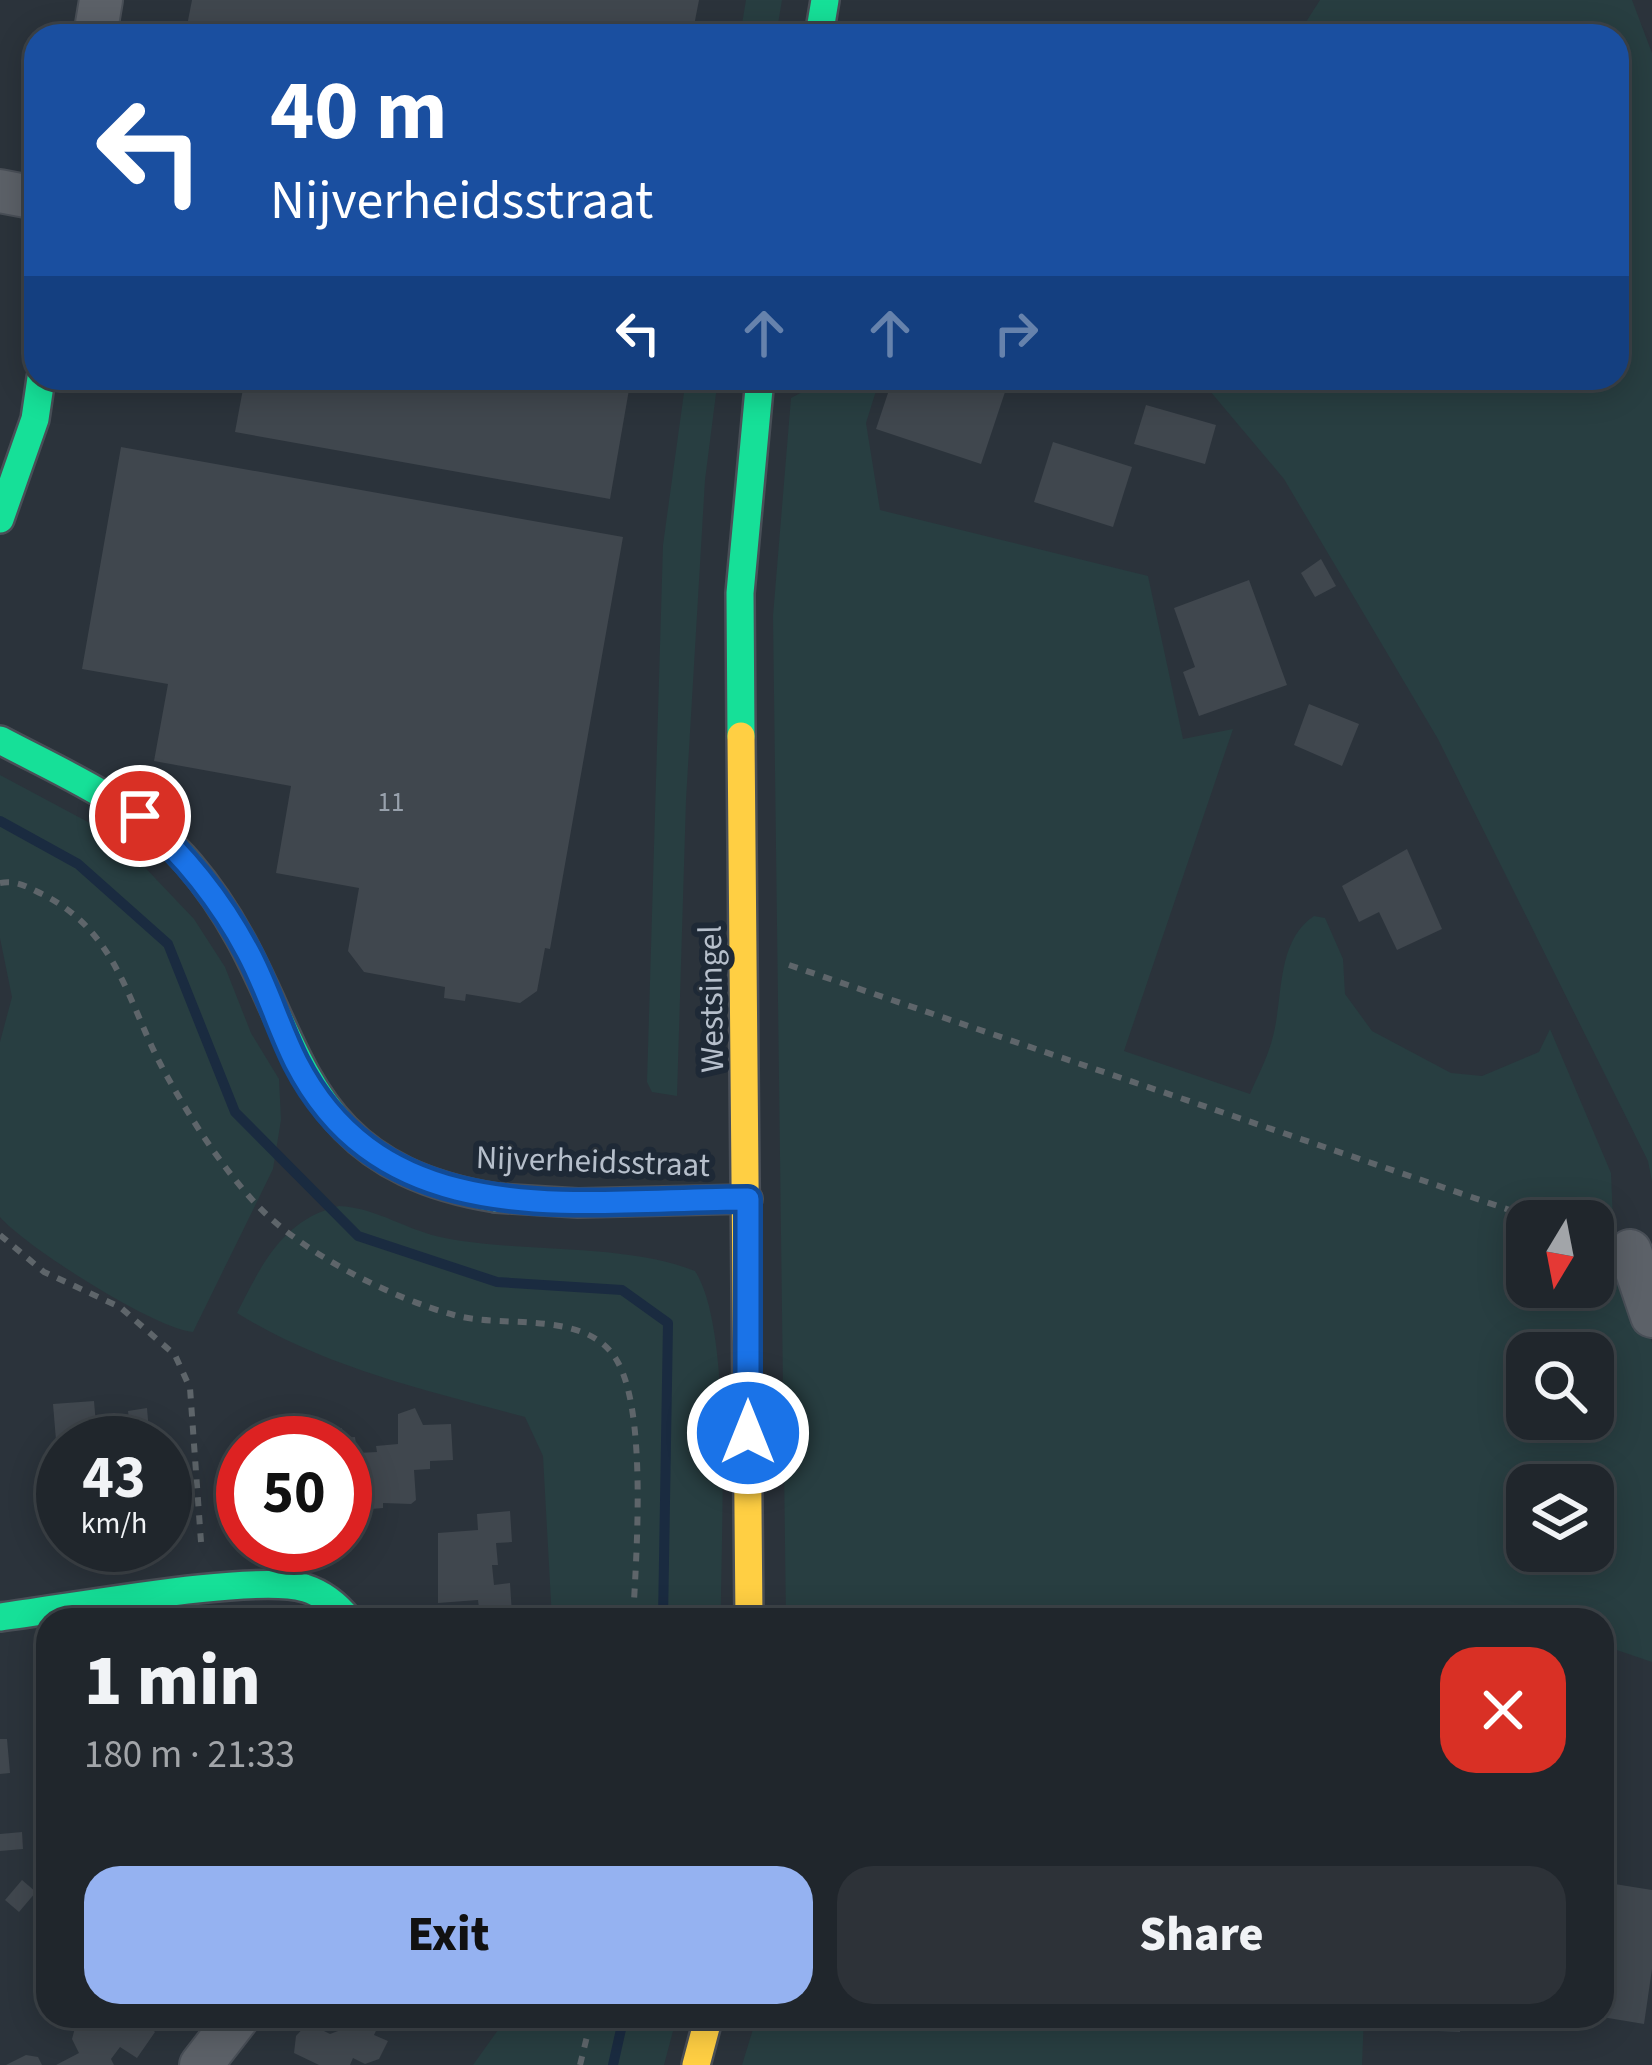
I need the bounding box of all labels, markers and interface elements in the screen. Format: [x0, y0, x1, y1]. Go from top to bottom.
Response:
text: 40 m [270, 52, 448, 172]
icon: left [72, 72, 228, 228]
text: Nijverheidsstraat [270, 163, 653, 240]
icon: left [605, 300, 671, 366]
icon: ahead [731, 300, 797, 366]
icon: ahead [857, 300, 923, 366]
icon: right [983, 300, 1049, 366]
pin [89, 765, 191, 867]
icon: arrive [107, 783, 173, 849]
house number: 11 [378, 783, 404, 822]
street label: Westsingel [687, 925, 736, 1073]
street label: Nijverheidsstraat [475, 1134, 711, 1189]
north arrow [1506, 1200, 1614, 1308]
map controls [1506, 1200, 1614, 1572]
button: search [1506, 1332, 1614, 1440]
position arrow [685, 1370, 811, 1496]
speed limit sign: 50 [216, 1416, 372, 1572]
text: 43 [82, 1436, 146, 1521]
button: layers [1506, 1464, 1614, 1572]
text: km/h [81, 1502, 147, 1545]
text: 1 min [84, 1630, 261, 1733]
button: close [1440, 1647, 1566, 1773]
text: 180 m · 21:33 [84, 1727, 295, 1783]
button: Exit [84, 1866, 813, 2004]
button: Share [837, 1866, 1566, 2004]

